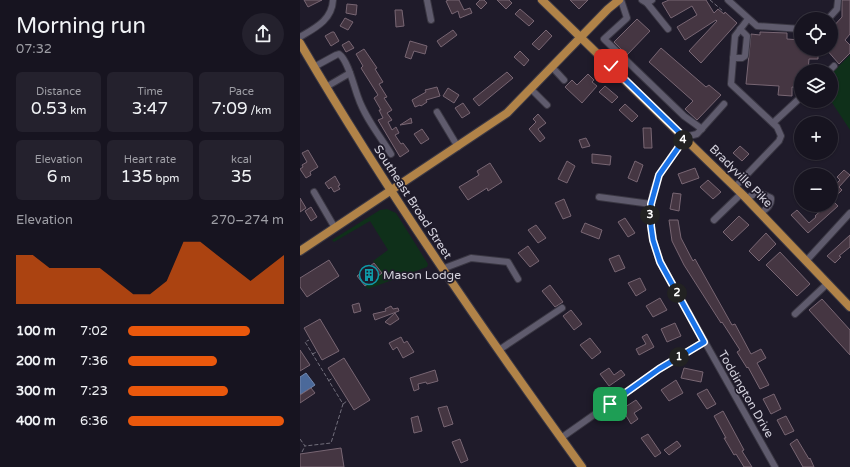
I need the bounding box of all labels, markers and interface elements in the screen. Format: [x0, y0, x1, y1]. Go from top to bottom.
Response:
map controls [794, 12, 838, 212]
button: locate [794, 12, 838, 56]
text: Morning run [16, 13, 146, 39]
button: share [242, 13, 284, 55]
text: 07:32 [16, 41, 52, 57]
pin [594, 49, 628, 83]
icon: check [600, 55, 622, 77]
button: layers [794, 64, 838, 108]
text: Distance [36, 85, 81, 98]
text: Time [137, 85, 163, 98]
text: Pace [229, 85, 254, 98]
text: 0.53 [31, 98, 67, 119]
text: 3:47 [132, 98, 168, 119]
text: 7:09 [211, 98, 248, 119]
text: km [67, 104, 86, 117]
text: /km [248, 104, 271, 117]
button: + [794, 116, 838, 160]
pin: 4 [673, 130, 693, 150]
text: 4 [680, 133, 686, 146]
street label: Bradyville Pike [707, 142, 775, 210]
street label: Southeast Broad Street [371, 143, 455, 262]
text: Elevation [35, 153, 83, 166]
text: Heart rate [124, 153, 176, 166]
text: kcal [231, 153, 252, 166]
text: 6 [47, 166, 58, 187]
text: 135 [121, 166, 153, 187]
text: 35 [231, 166, 252, 187]
button: − [794, 168, 838, 212]
text: m [58, 172, 70, 185]
text: bpm [153, 172, 179, 185]
pin: 3 [640, 205, 660, 225]
text: 3 [647, 208, 653, 221]
text: Elevation [16, 212, 73, 228]
text: 270–274 m [211, 212, 284, 228]
building icon: Mason Lodge [358, 264, 380, 286]
place label: Mason Lodge [383, 268, 461, 282]
pin: 2 [667, 283, 687, 303]
text: 2 [674, 286, 680, 299]
text: 100 m [16, 323, 56, 339]
text: 7:02 [80, 323, 108, 339]
pin: 1 [669, 347, 689, 367]
street label: Toddington Drive [715, 348, 777, 440]
text: 1 [676, 350, 682, 363]
text: 200 m [16, 353, 56, 369]
text: 7:36 [80, 353, 108, 369]
text: 300 m [16, 383, 56, 399]
text: 7:23 [80, 383, 108, 399]
pin [593, 387, 627, 421]
icon: arrive [599, 393, 621, 415]
text: 400 m [16, 413, 56, 429]
text: 6:36 [80, 413, 108, 429]

